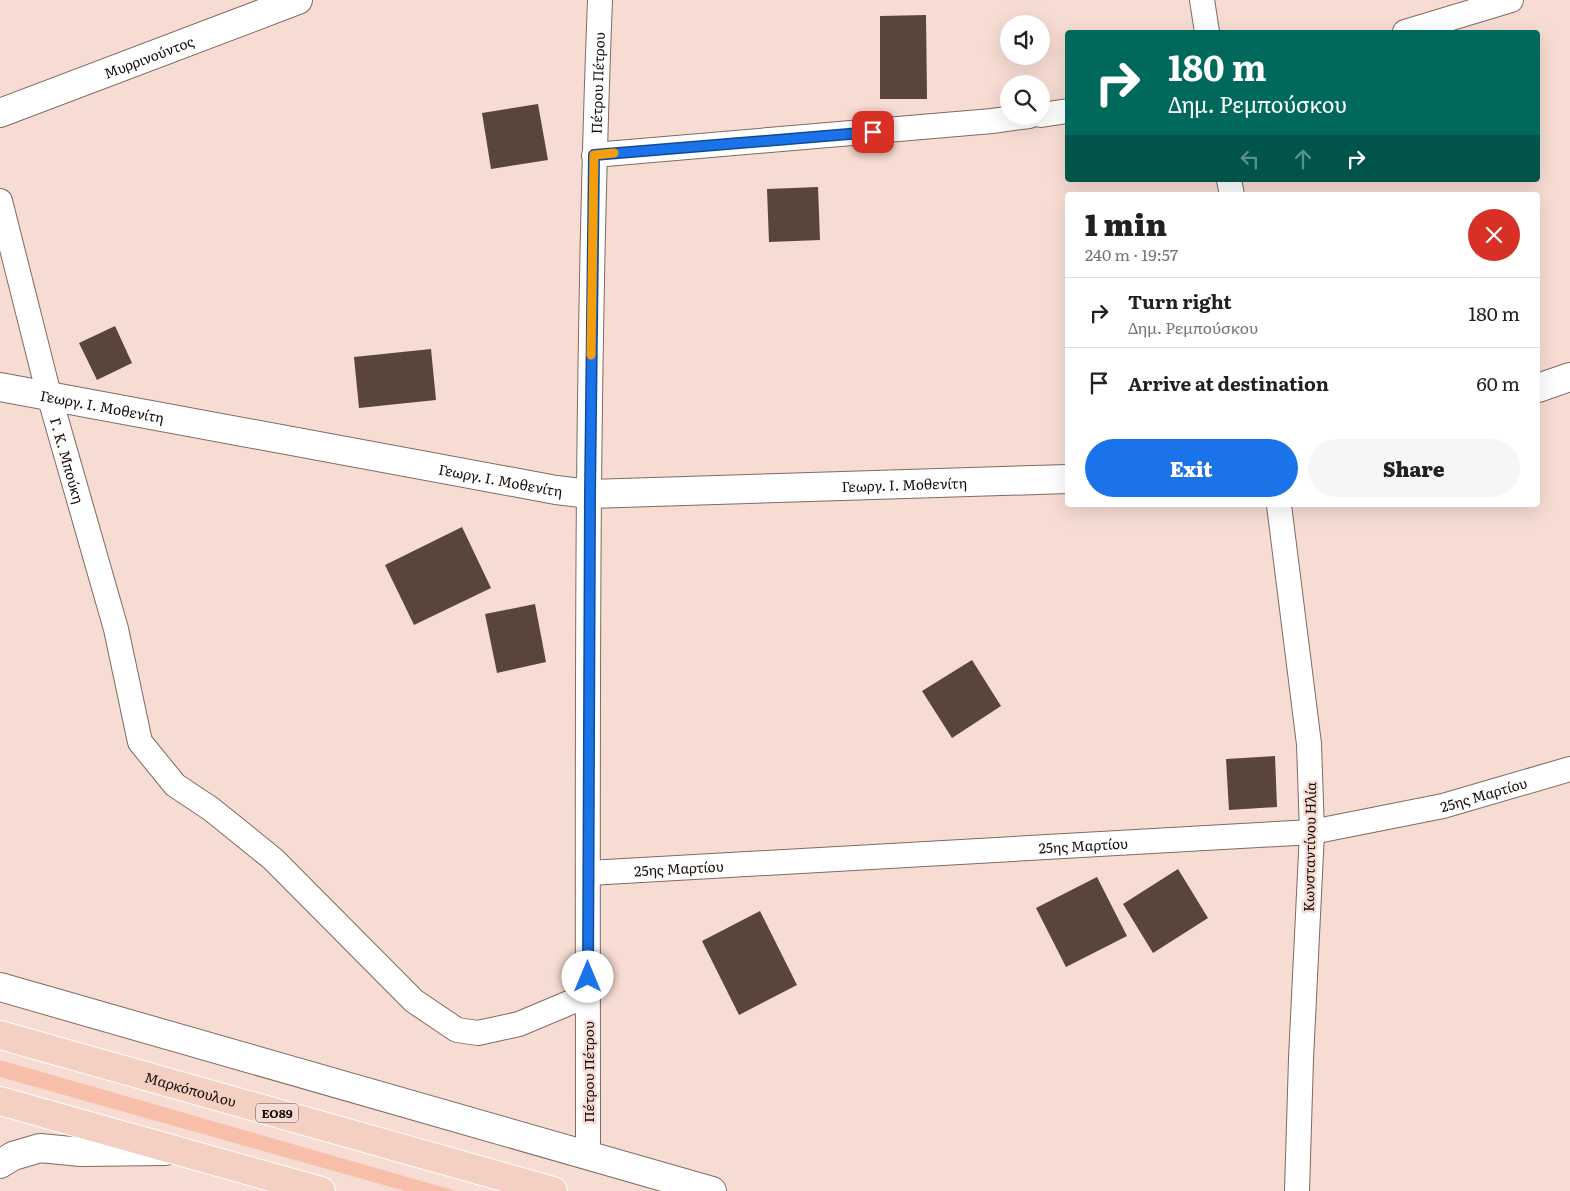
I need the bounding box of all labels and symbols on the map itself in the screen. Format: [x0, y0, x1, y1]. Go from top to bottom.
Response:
street label: Μυρρινούντος [101, 30, 196, 83]
street label: Πέτρου Πέτρου [585, 32, 609, 134]
pin [852, 111, 894, 153]
street label: Γεωργ. Ι. Μοθενίτη [39, 385, 166, 427]
street label: Γ. Κ. Μπούκη [46, 415, 90, 506]
street label: Γεωργ. Ι. Μοθενίτη [437, 458, 563, 501]
street label: Γεωργ. Ι. Μοθενίτη [841, 472, 967, 496]
street label: 25ης Μαρτίου [1438, 772, 1529, 816]
street label: Κωνσταντίνου Ηλία [1298, 781, 1320, 912]
street label: 25ης Μαρτίου [1038, 832, 1128, 857]
street label: 25ης Μαρτίου [634, 855, 724, 880]
position arrow [561, 950, 613, 1002]
street label: Πέτρου Πέτρου [578, 1021, 598, 1123]
street label: Μαρκόπουλου [142, 1066, 239, 1111]
road number: ΕΟ89 [256, 1104, 298, 1122]

